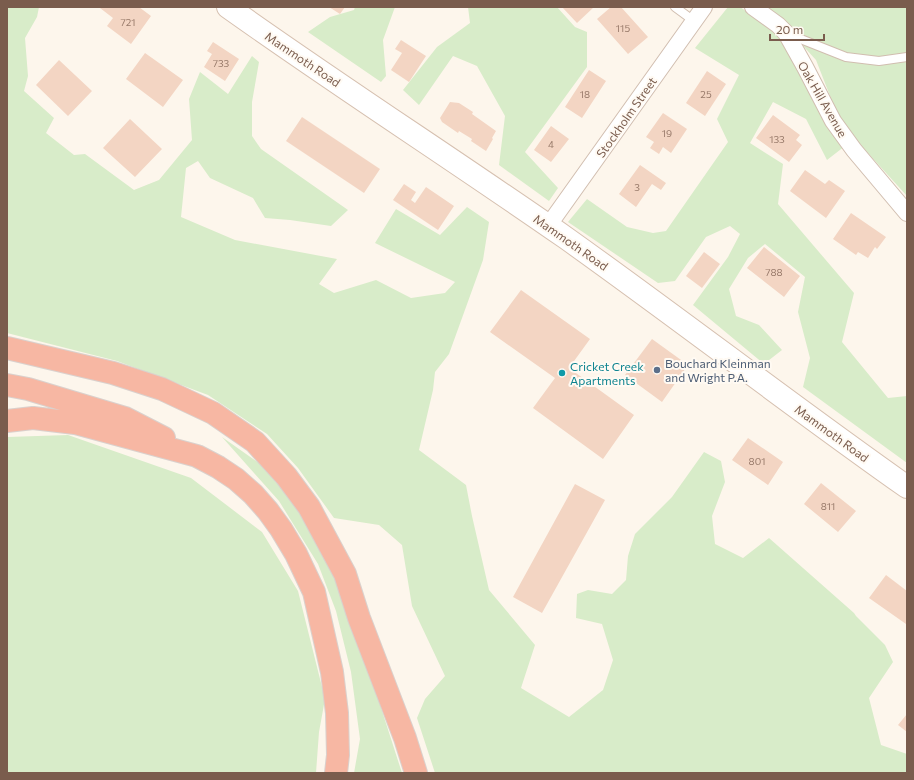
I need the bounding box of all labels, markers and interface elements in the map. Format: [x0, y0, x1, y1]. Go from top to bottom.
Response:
house number: 721 [120, 16, 136, 28]
scale bar [770, 16, 824, 42]
house number: 115 [616, 22, 630, 34]
text: 20 m [776, 22, 803, 36]
street label: Mammoth Road [263, 29, 343, 89]
house number: 733 [213, 57, 230, 69]
street label: Oak Hill Avenue [796, 59, 850, 139]
street label: Stockholm Street [593, 74, 659, 160]
house number: 18 [580, 88, 590, 100]
house number: 25 [700, 88, 712, 100]
house number: 19 [662, 127, 672, 139]
house number: 133 [769, 133, 785, 145]
house number: 4 [548, 138, 554, 150]
house number: 3 [634, 181, 640, 193]
street label: Mammoth Road [531, 211, 611, 273]
house number: 788 [765, 266, 783, 278]
place label: Bouchard Kleinman and Wright P.A. [665, 356, 771, 384]
place label: Cricket Creek Apartments [570, 359, 644, 387]
marker: Bouchard Kleinman and Wright P.A. [652, 365, 662, 375]
marker: Cricket Creek Apartments [557, 368, 567, 378]
street label: Mammoth Road [792, 402, 872, 465]
house number: 801 [749, 455, 765, 467]
house number: 811 [821, 500, 835, 512]

